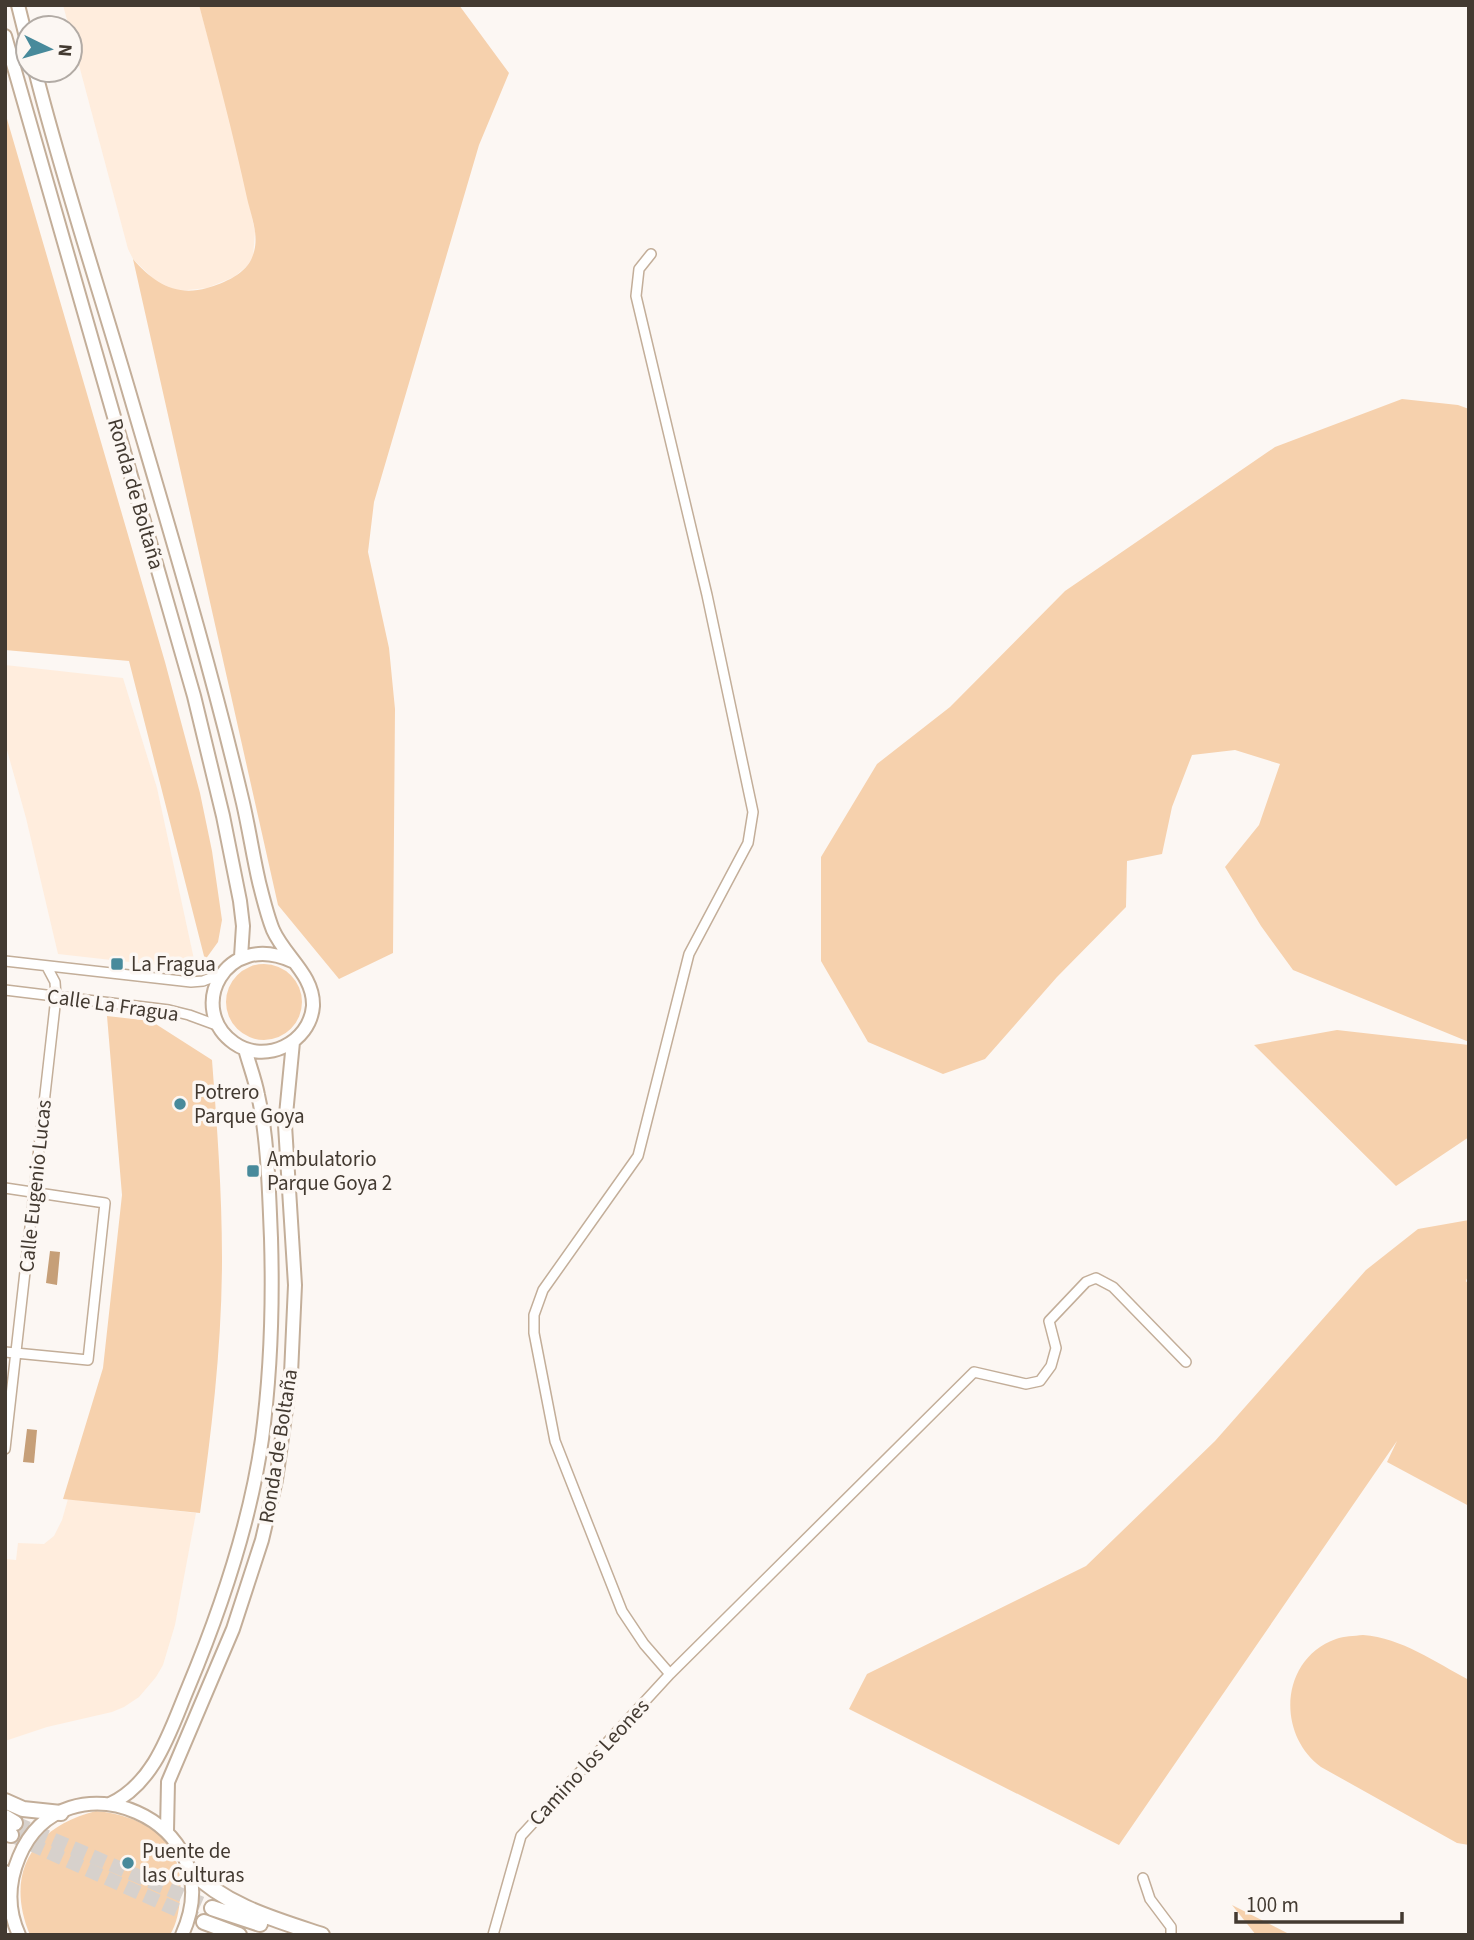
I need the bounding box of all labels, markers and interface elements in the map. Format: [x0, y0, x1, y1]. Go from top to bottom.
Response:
north arrow [14, 14, 84, 84]
text: N [50, 43, 78, 58]
street label: Ronda de Boltaña [100, 415, 172, 573]
place label: La Fragua [131, 949, 216, 979]
marker: La Fragua [109, 956, 125, 972]
street label: Calle La Fragua [45, 981, 181, 1029]
place label: Potrero Parque Goya [194, 1077, 305, 1131]
marker: Potrero Parque Goya [172, 1096, 188, 1112]
street label: Calle Eugenio Lucas [11, 1098, 59, 1274]
place label: Ambulatorio Parque Goya 2 [267, 1144, 392, 1198]
marker: Ambulatorio Parque Goya 2 [245, 1163, 261, 1179]
street label: Ronda de Boltaña [251, 1367, 305, 1525]
street label: Camino los Leones [522, 1692, 656, 1832]
place label: Puente de las Culturas [142, 1836, 244, 1890]
marker: Puente de las Culturas [120, 1855, 136, 1871]
scale bar [1236, 1881, 1402, 1925]
text: 100 m [1246, 1890, 1299, 1920]

